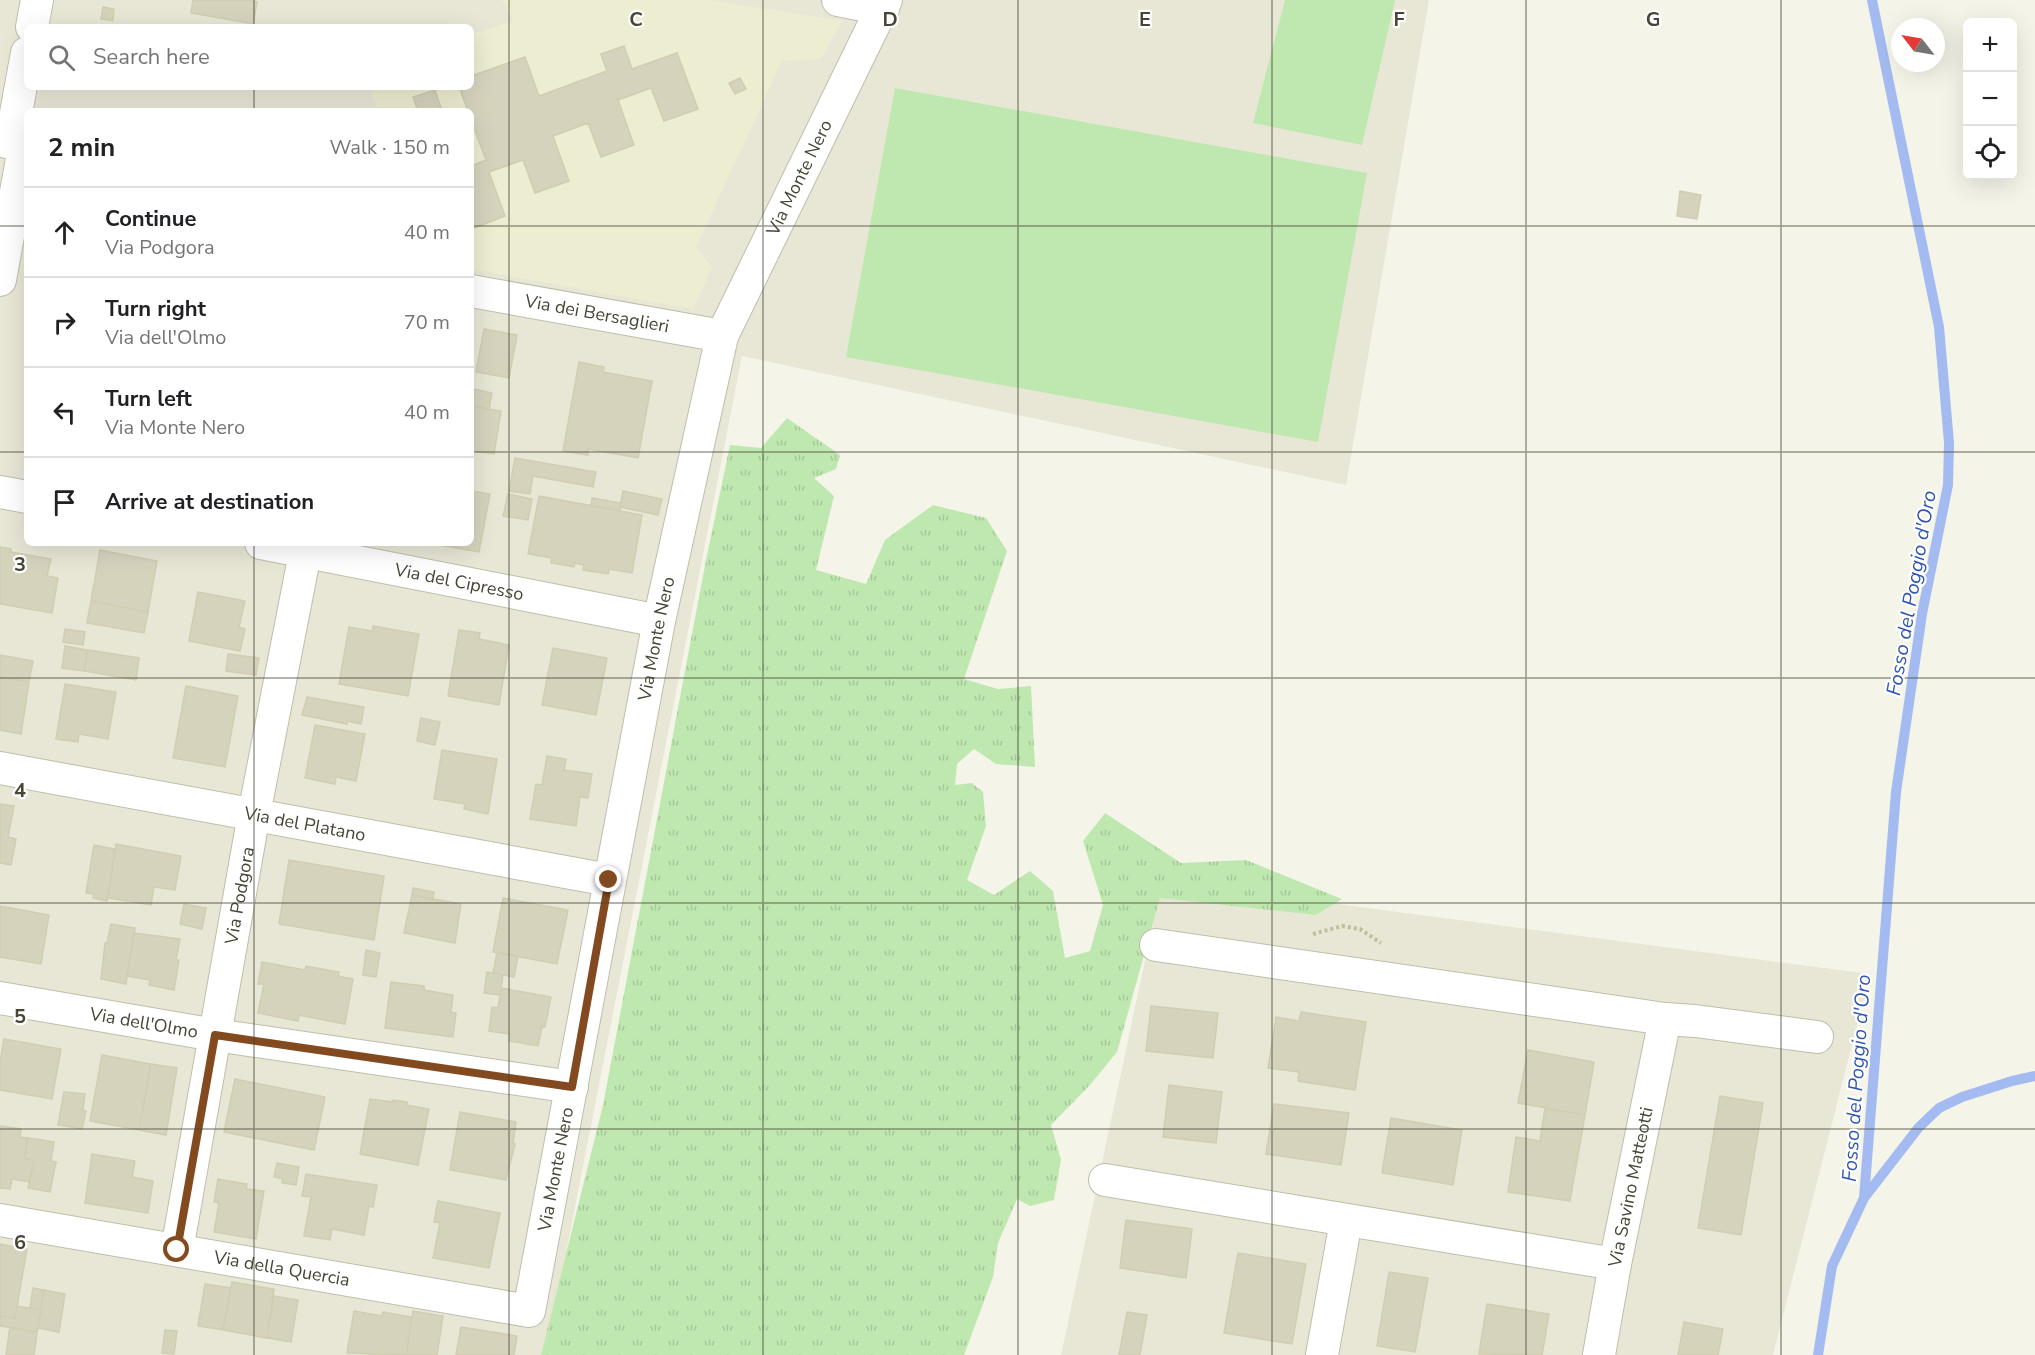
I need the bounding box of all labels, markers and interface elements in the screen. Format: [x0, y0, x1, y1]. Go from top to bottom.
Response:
text: C [629, 6, 643, 33]
text: D [882, 6, 898, 33]
text: E [1139, 6, 1151, 33]
text: F [1393, 6, 1405, 33]
text: G [1646, 6, 1660, 33]
north arrow [1891, 18, 1945, 72]
map controls [1963, 18, 2017, 180]
button: + [1963, 18, 2017, 72]
search box [24, 24, 474, 90]
icon: search [45, 41, 78, 74]
text: Search here [93, 42, 210, 72]
button: − [1963, 72, 2017, 126]
street label: Via Monte Nero [760, 116, 838, 240]
button: locate [1963, 126, 2017, 180]
text: 2 min [48, 130, 115, 165]
text: Walk · 150 m [330, 134, 450, 161]
text: Continue [105, 204, 196, 234]
icon: ahead [48, 216, 81, 249]
text: 40 m [404, 219, 450, 246]
text: Via Podgora [105, 234, 215, 261]
street label: Via dei Bersaglieri [522, 289, 671, 338]
text: Turn right [105, 294, 206, 324]
icon: right [48, 306, 81, 339]
text: 70 m [404, 309, 450, 336]
text: Via dell'Olmo [105, 324, 226, 351]
text: Turn left [105, 384, 192, 414]
icon: left [48, 396, 81, 429]
text: 40 m [404, 399, 450, 426]
text: Via Monte Nero [105, 414, 245, 441]
icon: arrive [48, 486, 81, 519]
text: Arrive at destination [105, 487, 314, 517]
water label: Fosso del Poggio d'Oro [1880, 488, 1943, 698]
text: 3 [14, 551, 26, 578]
street label: Via del Cipresso [392, 557, 526, 606]
street label: Via Monte Nero [632, 574, 680, 704]
text: 4 [14, 777, 26, 804]
street label: Via del Platano [241, 801, 368, 847]
street label: Via Podgora [219, 845, 260, 947]
route end [595, 866, 621, 892]
water label: Fosso del Poggio d'Oro [1836, 973, 1877, 1183]
street label: Via dell'Olmo [87, 1001, 200, 1044]
text: 5 [14, 1003, 26, 1030]
street label: Via Monte Nero [532, 1105, 579, 1234]
street label: Via Savino Matteotti [1602, 1105, 1659, 1270]
text: 6 [14, 1229, 26, 1256]
route start [163, 1236, 189, 1262]
street label: Via della Quercia [211, 1245, 352, 1292]

